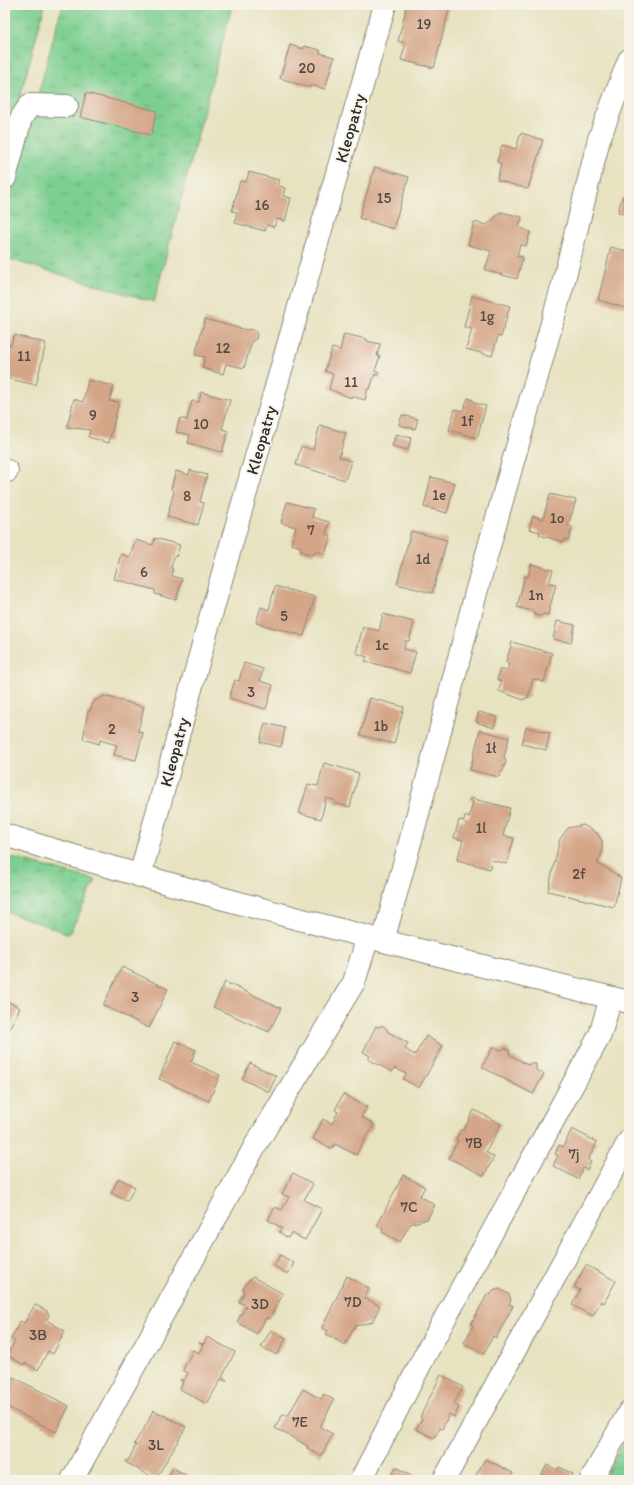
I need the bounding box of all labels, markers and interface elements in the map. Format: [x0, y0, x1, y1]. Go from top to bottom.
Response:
house number: 19 [417, 15, 432, 33]
house number: 20 [298, 59, 316, 77]
street label: Kleopatry [331, 91, 369, 165]
house number: 15 [377, 189, 392, 207]
house number: 16 [255, 196, 270, 214]
house number: 1g [480, 307, 495, 325]
house number: 12 [216, 339, 231, 357]
house number: 11 [17, 347, 31, 365]
house number: 11 [344, 373, 358, 391]
street label: Kleopatry [242, 403, 280, 477]
house number: 9 [89, 406, 97, 424]
house number: 1f [461, 412, 474, 430]
house number: 10 [193, 415, 209, 433]
house number: 1e [432, 486, 446, 504]
house number: 8 [183, 487, 191, 505]
house number: 1o [550, 509, 564, 527]
house number: 7 [307, 521, 315, 539]
house number: 1d [415, 550, 431, 568]
house number: 6 [140, 563, 148, 581]
house number: 1n [528, 586, 544, 604]
house number: 5 [280, 607, 288, 625]
house number: 1c [375, 636, 389, 654]
house number: 3 [247, 683, 255, 701]
street label: Kleopatry [155, 715, 193, 789]
house number: 1b [374, 717, 389, 735]
house number: 2 [108, 720, 116, 738]
house number: 1ł [485, 739, 497, 757]
house number: 1l [475, 819, 487, 837]
house number: 2f [572, 865, 586, 883]
house number: 3 [131, 988, 139, 1006]
house number: 7B [465, 1134, 483, 1152]
house number: 7j [568, 1145, 580, 1163]
house number: 7C [400, 1198, 418, 1216]
house number: 7D [344, 1293, 362, 1311]
house number: 3D [251, 1295, 269, 1313]
house number: 3B [29, 1326, 47, 1344]
house number: 7E [292, 1413, 308, 1431]
house number: 3L [148, 1436, 164, 1454]

